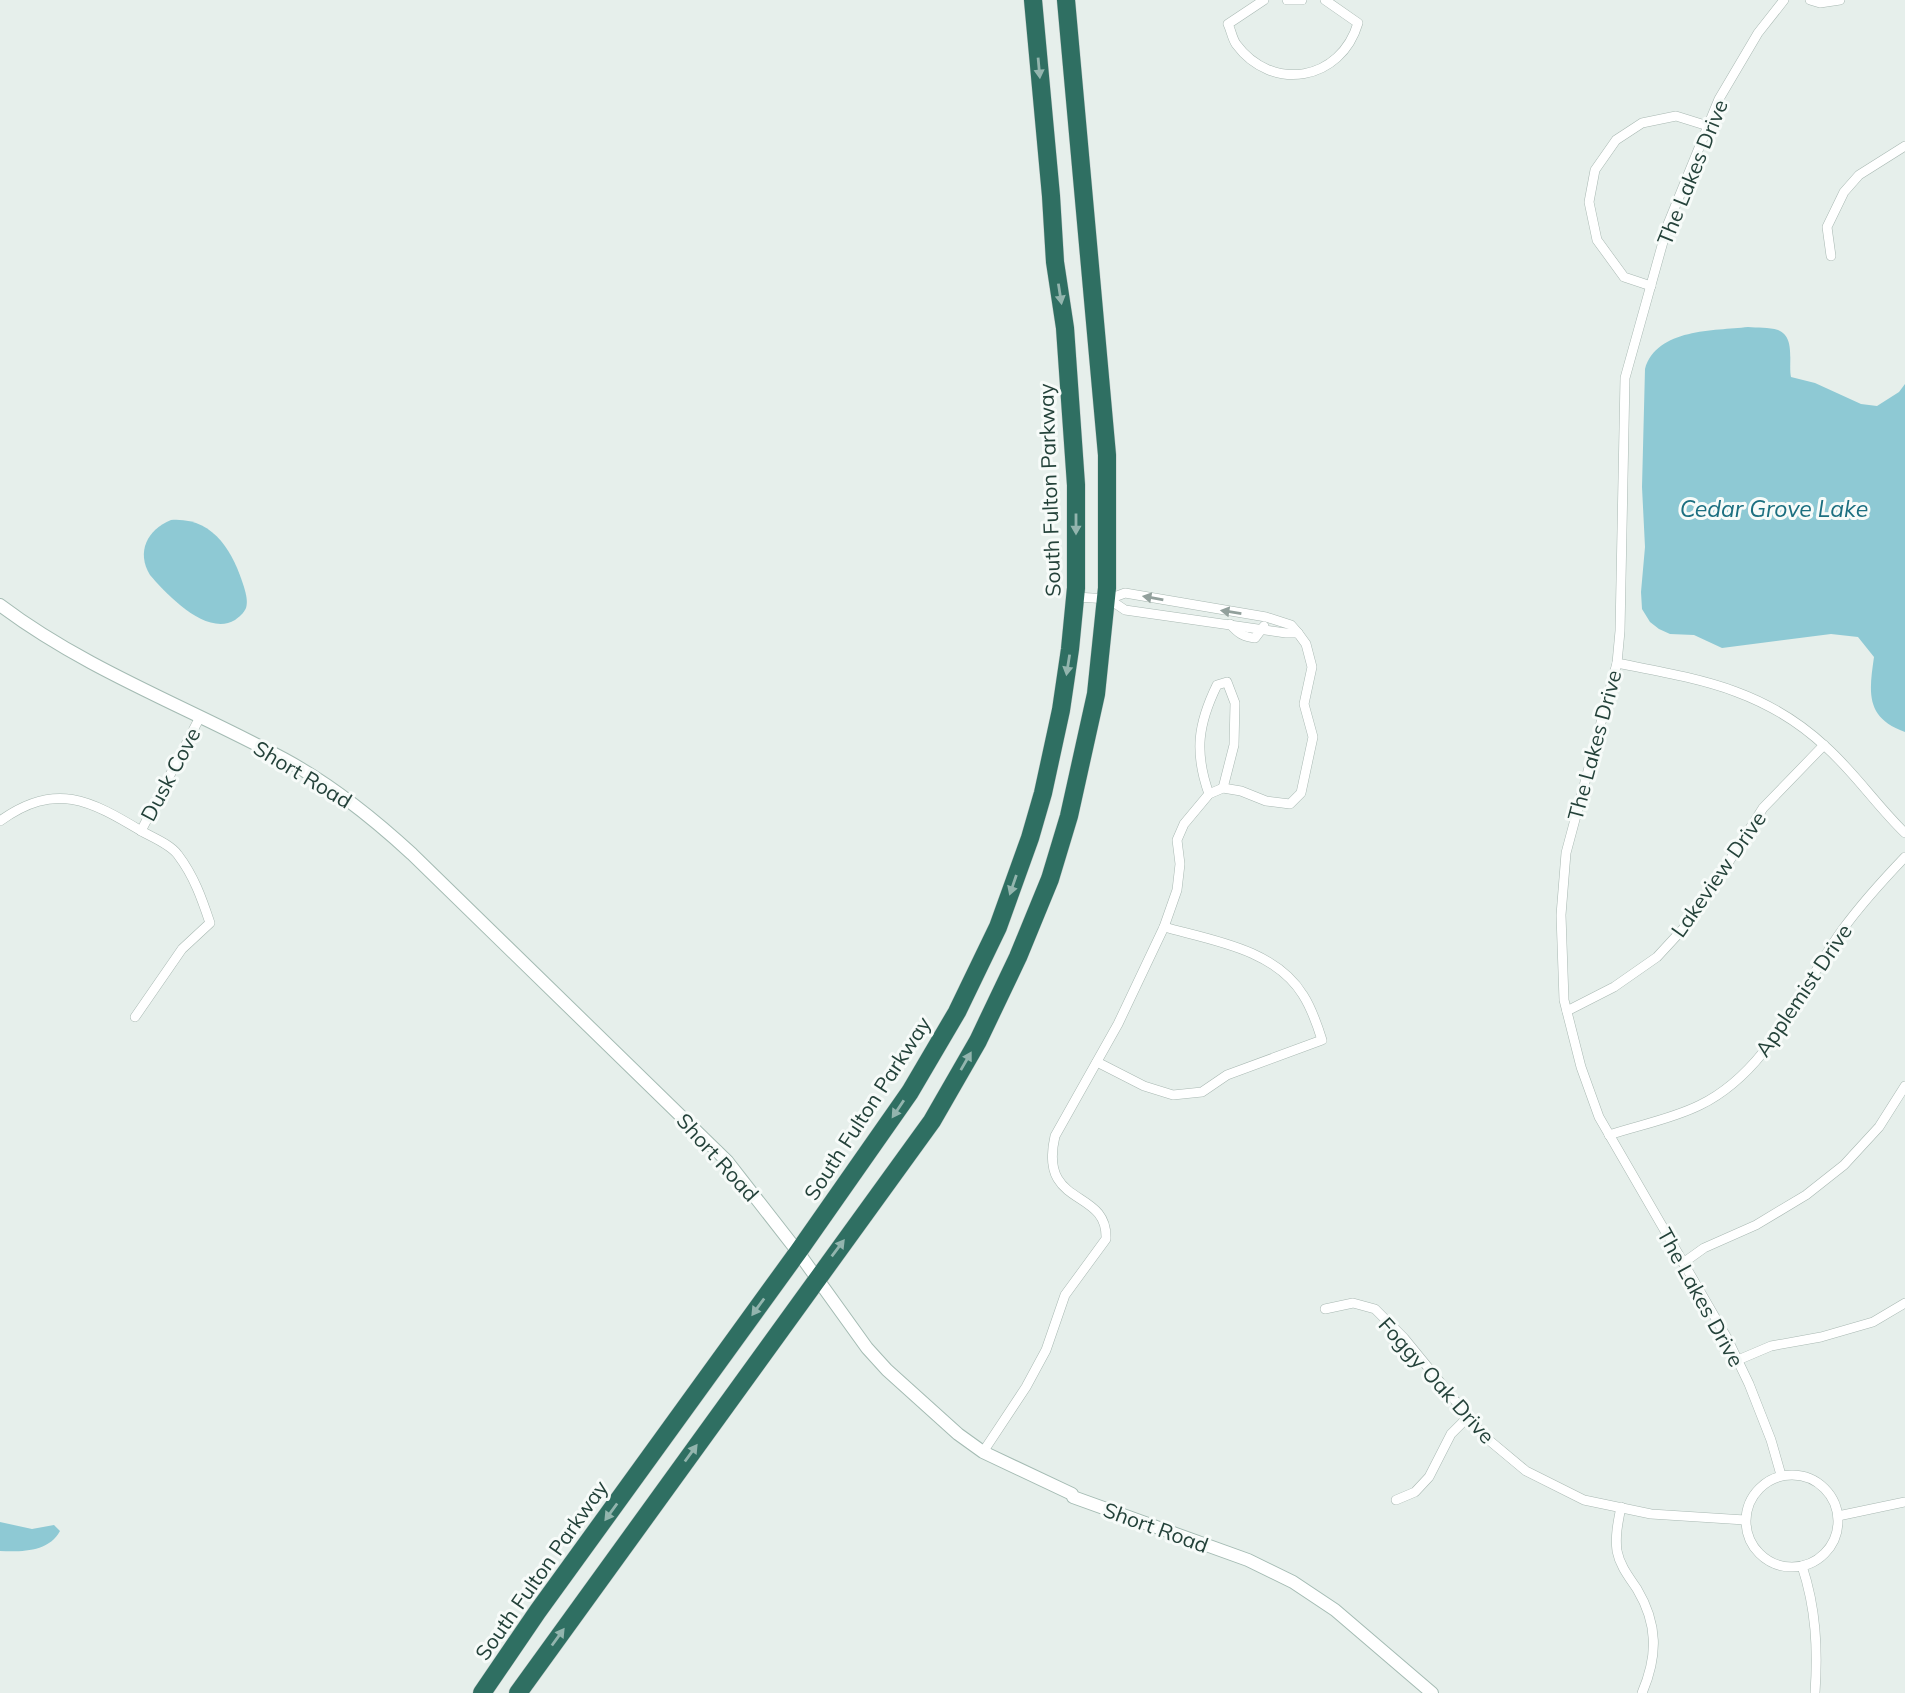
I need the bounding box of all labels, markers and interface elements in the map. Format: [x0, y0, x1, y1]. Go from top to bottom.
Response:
one-way arrow [1034, 57, 1045, 79]
street label: The Lakes Drive [1651, 95, 1733, 249]
one-way arrow [1055, 284, 1066, 306]
street label: South Fulton Parkway [1032, 383, 1066, 597]
water label: Cedar Grove Lake [1680, 494, 1868, 523]
one-way arrow [1070, 514, 1082, 536]
one-way arrow [1142, 592, 1164, 603]
one-way arrow [1220, 606, 1242, 617]
one-way arrow [1062, 654, 1073, 676]
street label: The Lakes Drive [1561, 667, 1627, 823]
street label: Dusk Cove [134, 723, 206, 825]
street label: Short Road [249, 735, 357, 813]
street label: Lakeview Drive [1665, 806, 1771, 942]
one-way arrow [1007, 875, 1018, 896]
street label: Applemist Drive [1749, 919, 1857, 1061]
street label: South Fulton Parkway [798, 1011, 936, 1205]
one-way arrow [960, 1051, 972, 1070]
one-way arrow [892, 1099, 905, 1119]
street label: Short Road [672, 1107, 764, 1207]
street label: The Lakes Drive [1652, 1223, 1750, 1371]
one-way arrow [831, 1240, 846, 1258]
one-way arrow [752, 1298, 766, 1316]
street label: Foggy Oak Drive [1373, 1311, 1501, 1449]
one-way arrow [683, 1444, 697, 1462]
street label: South Fulton Parkway [469, 1475, 613, 1665]
street label: Short Road [1100, 1496, 1212, 1558]
one-way arrow [604, 1502, 618, 1521]
one-way arrow [551, 1628, 565, 1646]

